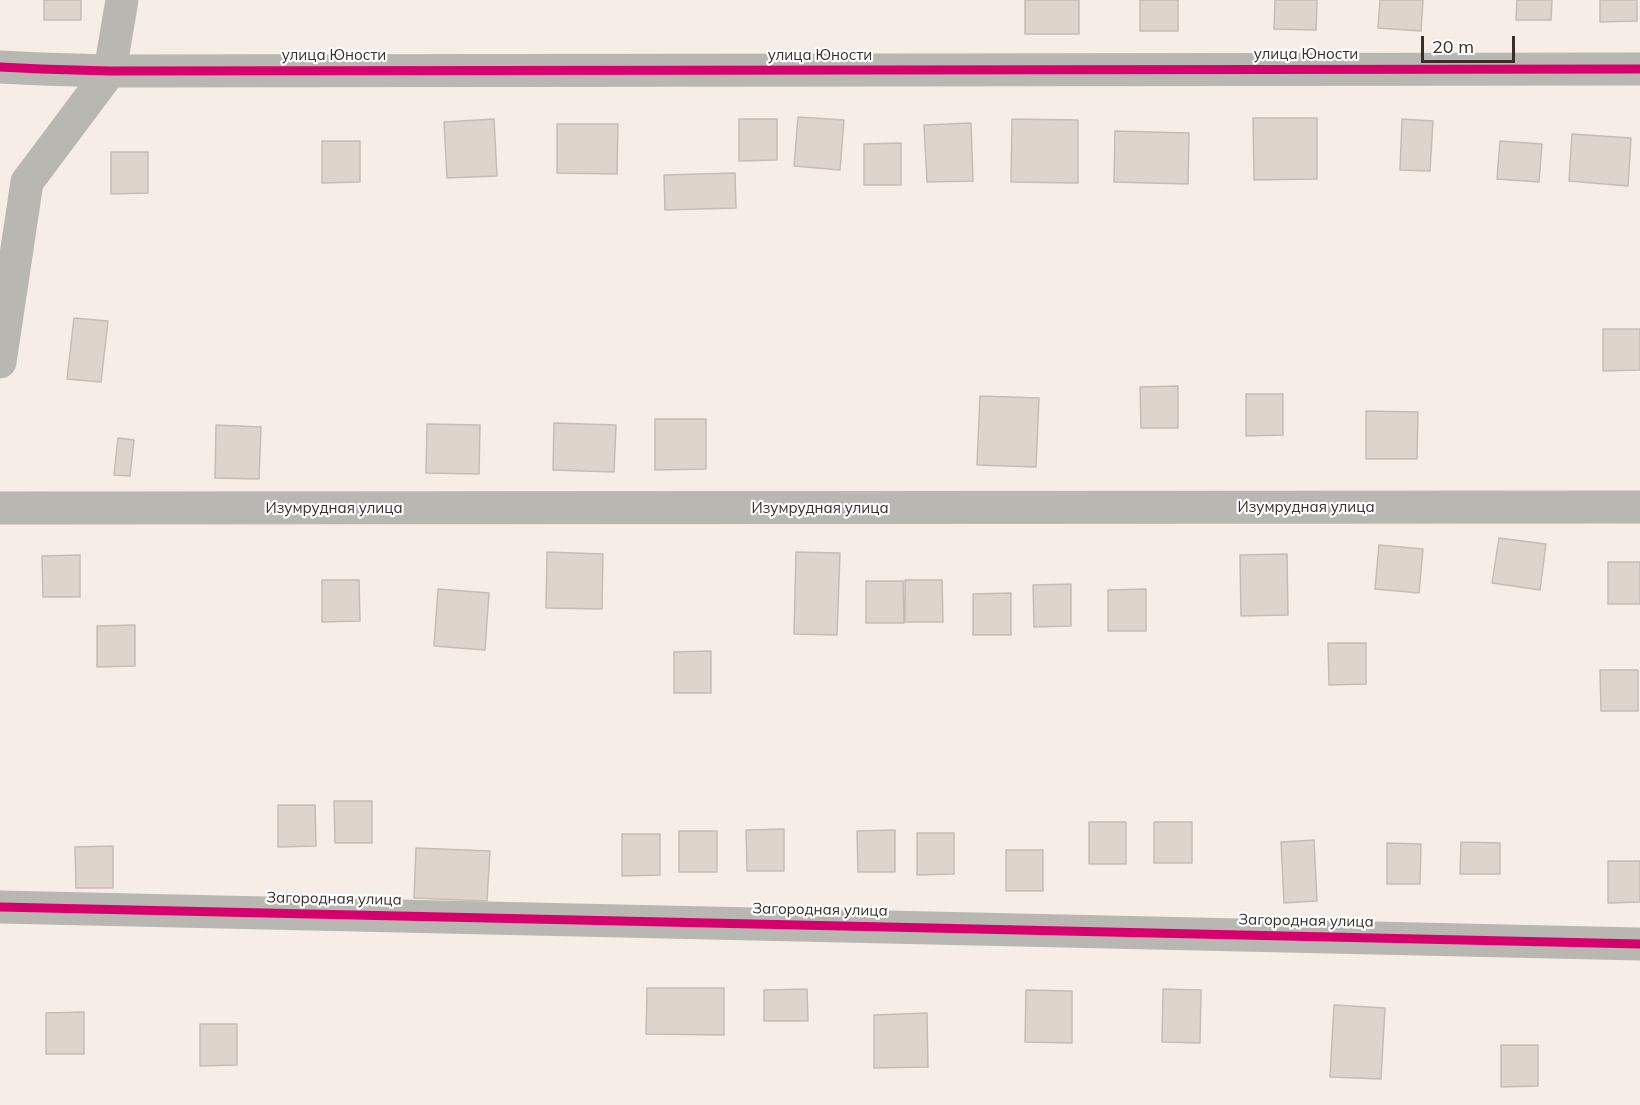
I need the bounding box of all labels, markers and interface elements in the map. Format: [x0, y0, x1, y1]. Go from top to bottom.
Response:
scale bar [1424, 24, 1518, 62]
text: 20 m [1432, 35, 1474, 58]
street label: улица Юности [1254, 45, 1358, 63]
street label: улица Юности [282, 46, 386, 64]
street label: улица Юности [768, 46, 872, 64]
street label: Изумрудная улица [1237, 498, 1375, 516]
street label: Изумрудная улица [265, 499, 403, 517]
street label: Изумрудная улица [751, 499, 889, 517]
street label: Загородная улица [266, 889, 402, 909]
street label: Загородная улица [752, 900, 888, 920]
street label: Загородная улица [1238, 911, 1374, 931]

